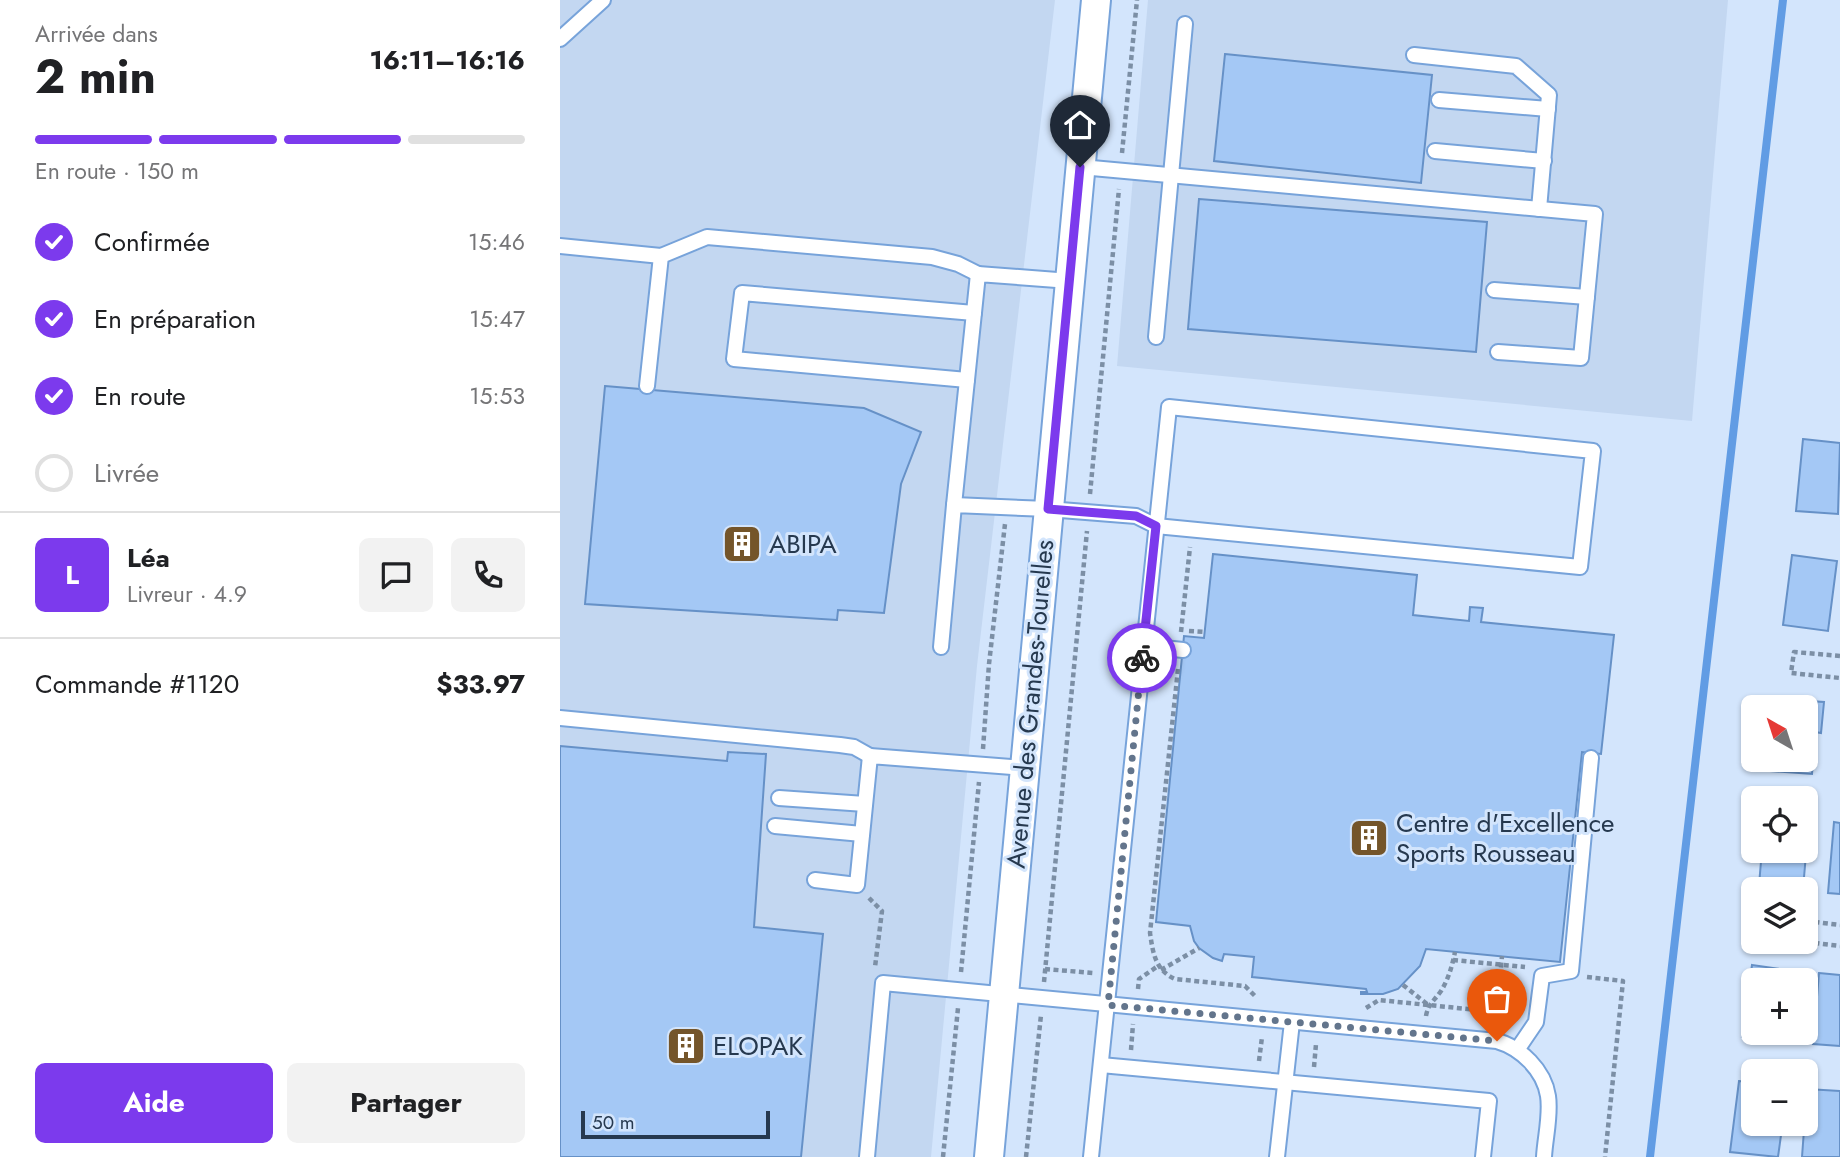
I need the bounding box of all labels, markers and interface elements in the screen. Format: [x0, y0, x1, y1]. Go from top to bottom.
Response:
text: Arrivée dans [35, 17, 158, 51]
text: 16:11–16:16 [370, 41, 525, 79]
text: 2 min [35, 44, 156, 110]
pin [1050, 95, 1110, 167]
icon: home [1061, 106, 1099, 144]
text: En route · 150 m [35, 154, 199, 188]
icon: check [35, 223, 73, 261]
text: Confirmée [94, 223, 210, 261]
text: 15:46 [468, 225, 525, 259]
icon: check [35, 300, 73, 338]
text: En préparation [94, 300, 256, 338]
text: 15:47 [469, 302, 525, 336]
icon: check [35, 377, 73, 415]
text: En route [94, 377, 186, 415]
text: 15:53 [469, 379, 525, 413]
text: Livrée [94, 454, 159, 492]
building icon: ABIPA [721, 523, 763, 565]
place label: ABIPA [769, 525, 837, 563]
button: chat [359, 538, 433, 612]
button: phone [451, 538, 525, 612]
street label: Avenue des Grandes-Tourelles [997, 538, 1063, 870]
text: Léa [127, 539, 170, 577]
text: L [65, 556, 79, 594]
text: Livreur · 4.9 [127, 577, 247, 611]
courier [1107, 623, 1177, 693]
icon: bike [1123, 639, 1161, 677]
text: Commande #1120 [35, 665, 239, 703]
text: $33.97 [436, 665, 525, 703]
north arrow [1741, 695, 1818, 772]
map controls [1741, 695, 1818, 1136]
button: locate [1741, 786, 1818, 863]
place label: Centre d'Excellence Sports Rousseau [1396, 804, 1615, 872]
building icon: Centre d'Excellence Sports Rousseau [1348, 817, 1390, 859]
button: layers [1741, 877, 1818, 954]
button: + [1741, 968, 1818, 1045]
pin [1467, 969, 1527, 1041]
icon: bag [1478, 980, 1516, 1018]
building icon: ELOPAK [665, 1025, 707, 1067]
place label: ELOPAK [713, 1027, 803, 1065]
button: − [1741, 1059, 1818, 1136]
button: Aide [35, 1063, 273, 1143]
button: Partager [287, 1063, 525, 1143]
scale bar [581, 1108, 770, 1140]
text: 50 m [592, 1109, 635, 1136]

